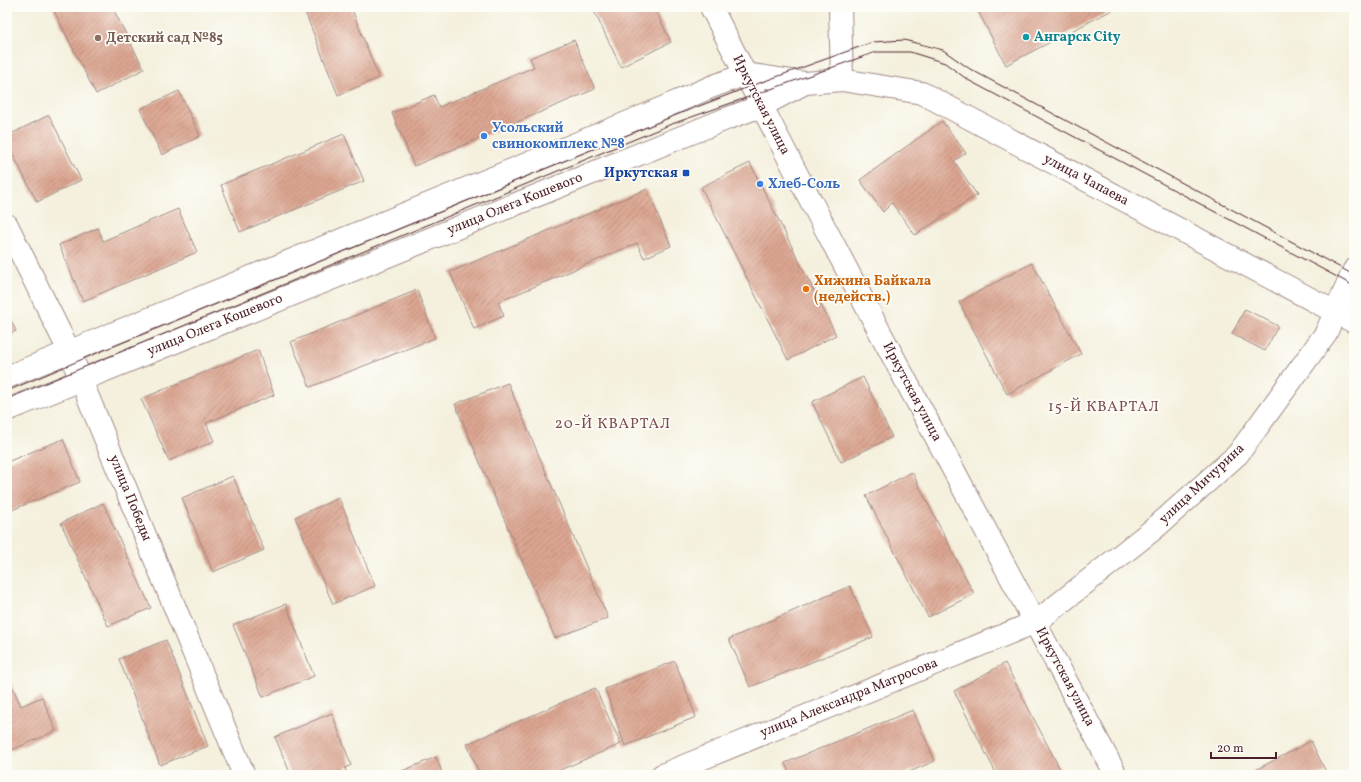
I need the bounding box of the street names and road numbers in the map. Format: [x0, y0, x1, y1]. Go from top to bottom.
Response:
street label: Иркутская улица [728, 52, 794, 158]
street label: улица Чапаева [1040, 149, 1132, 211]
street label: улица Олега Кошевого [444, 168, 586, 240]
street label: улица Олега Кошевого [144, 289, 286, 361]
street label: Иркутская улица [878, 339, 946, 445]
street label: улица Мичурина [1155, 439, 1249, 529]
street label: улица Победы [104, 452, 156, 544]
street label: Иркутская улица [1031, 624, 1099, 730]
street label: улица Александра Матросова [757, 654, 941, 742]

